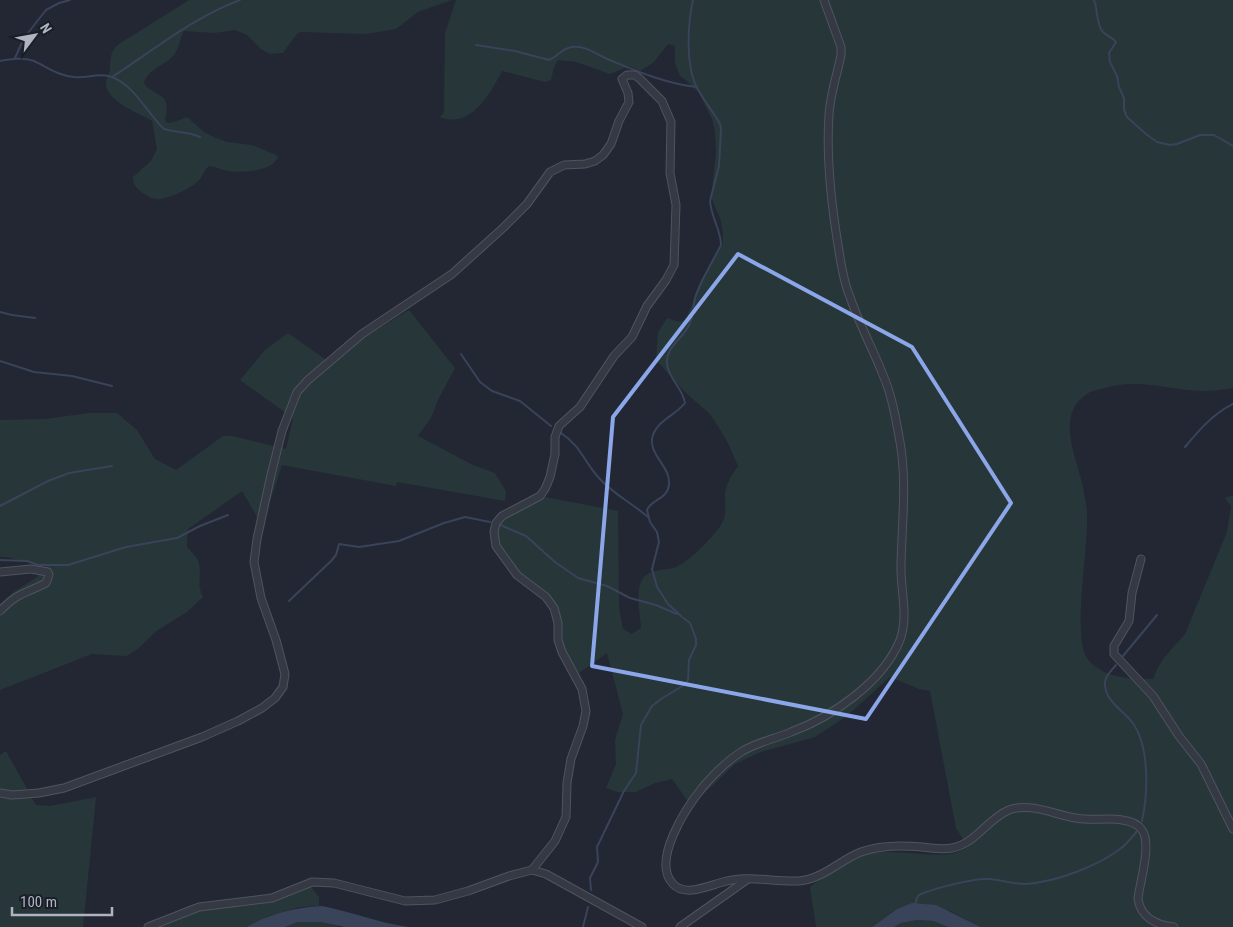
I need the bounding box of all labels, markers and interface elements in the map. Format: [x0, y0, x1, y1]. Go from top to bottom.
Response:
north arrow [10, 10, 60, 60]
text: N [37, 20, 55, 36]
scale bar [12, 884, 112, 916]
text: 100 m [20, 893, 57, 911]

